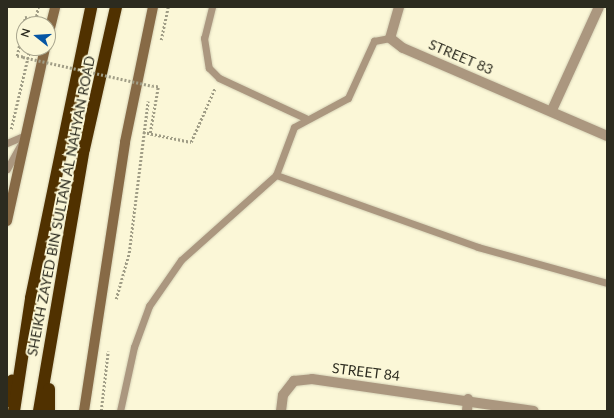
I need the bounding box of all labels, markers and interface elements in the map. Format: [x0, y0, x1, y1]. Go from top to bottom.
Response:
north arrow [16, 16, 56, 56]
text: N [18, 27, 32, 39]
street label: STREET 83 [426, 36, 496, 78]
street label: SHEIKH ZAYED BIN SULTAN AL NAHYAN ROAD [24, 54, 98, 358]
street label: STREET 84 [331, 359, 401, 385]

